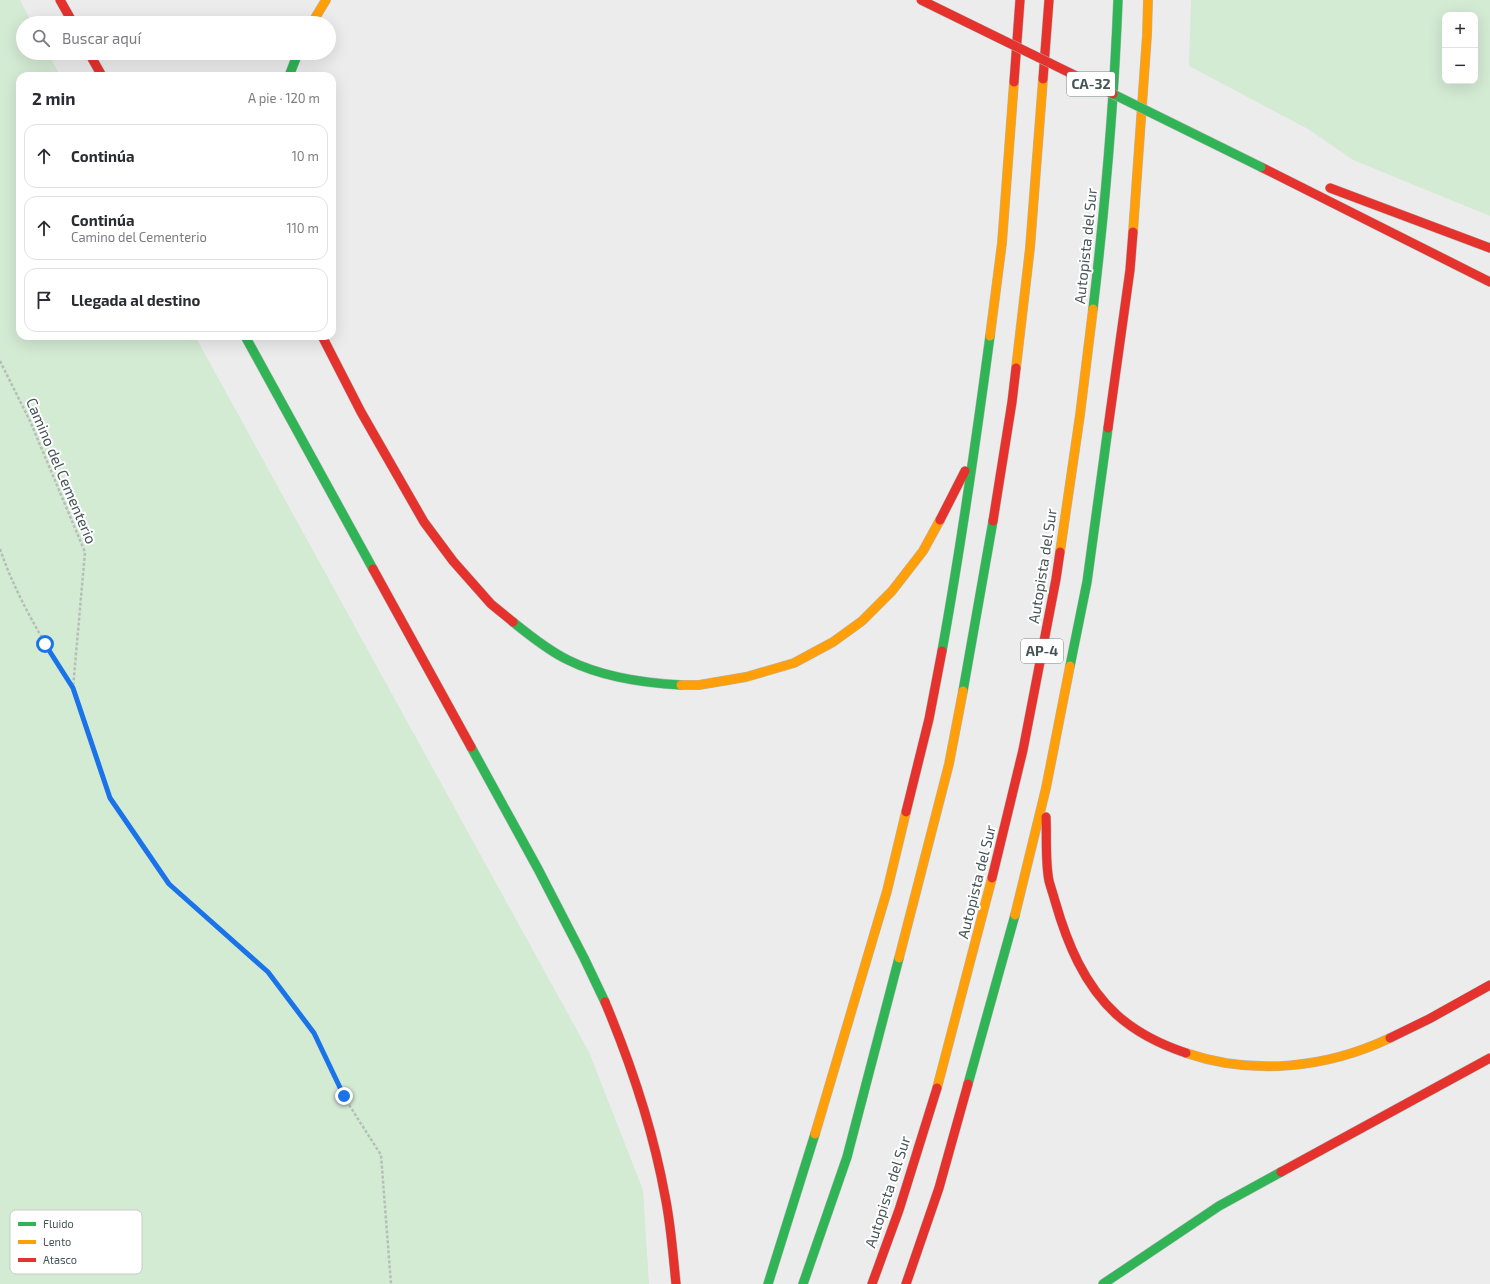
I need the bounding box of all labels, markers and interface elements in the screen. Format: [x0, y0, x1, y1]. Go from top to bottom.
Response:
map controls [1442, 12, 1478, 84]
button: + [1442, 12, 1478, 48]
search box [16, 16, 336, 60]
icon: search [30, 27, 52, 49]
text: Buscar aquí [62, 29, 141, 47]
button: − [1442, 48, 1478, 84]
road number: CA-32 [1067, 72, 1115, 96]
text: 2 min [32, 88, 75, 108]
text: A pie · 120 m [248, 90, 320, 106]
icon: ahead [33, 145, 55, 167]
text: Continúa [71, 147, 134, 165]
text: 10 m [292, 148, 319, 164]
street label: Autopista del Sur [1070, 187, 1100, 305]
text: Continúa [71, 211, 134, 229]
icon: ahead [33, 217, 55, 239]
text: 110 m [287, 220, 319, 236]
text: Camino del Cementerio [71, 229, 207, 245]
icon: arrive [33, 289, 55, 311]
text: Llegada al destino [71, 291, 200, 309]
street label: Camino del Cementerio [23, 395, 101, 546]
street label: Autopista del Sur [1024, 507, 1060, 625]
route start [36, 635, 54, 653]
road number: AP-4 [1021, 639, 1063, 663]
street label: Autopista del Sur [953, 823, 999, 940]
route end [335, 1087, 353, 1105]
street label: Autopista del Sur [860, 1134, 914, 1250]
legend [10, 1210, 142, 1274]
text: Fluido [43, 1217, 74, 1230]
text: Lento [43, 1235, 71, 1248]
text: Atasco [43, 1253, 77, 1266]

